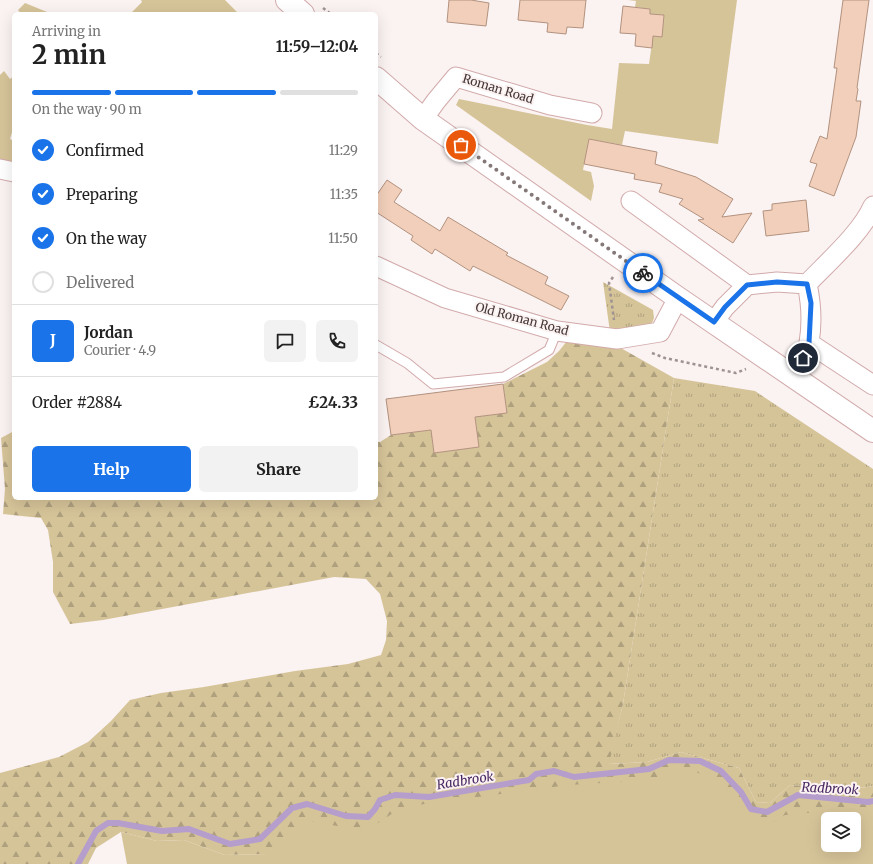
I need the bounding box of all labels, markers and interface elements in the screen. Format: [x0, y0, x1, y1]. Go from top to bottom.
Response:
text: Arriving in [32, 23, 101, 40]
text: 11:59–12:04 [276, 37, 358, 56]
text: 2 min [32, 38, 106, 71]
street label: Roman Road [461, 71, 535, 106]
text: On the way · 90 m [32, 101, 142, 118]
pin [444, 128, 478, 162]
icon: bag [450, 134, 472, 156]
icon: check [32, 139, 54, 161]
text: Confirmed [66, 141, 144, 160]
text: 11:29 [329, 142, 358, 159]
icon: check [32, 183, 54, 205]
text: Preparing [66, 185, 138, 204]
text: 11:35 [330, 186, 358, 203]
icon: check [32, 227, 54, 249]
text: On the way [66, 229, 147, 248]
text: 11:50 [328, 230, 358, 247]
courier [623, 253, 663, 293]
icon: bike [632, 262, 654, 284]
text: Delivered [66, 273, 134, 292]
street label: Old Roman Road [474, 299, 570, 338]
button: chat [264, 320, 306, 362]
button: phone [316, 320, 358, 362]
text: Jordan [84, 323, 133, 342]
text: J [50, 331, 56, 350]
pin [786, 341, 820, 375]
text: Courier · 4.9 [84, 342, 156, 359]
icon: home [792, 347, 814, 369]
text: Order #2884 [32, 393, 122, 412]
text: £24.33 [308, 393, 358, 412]
button: Help [32, 446, 191, 492]
button: Share [199, 446, 358, 492]
water label: Radbrook [435, 768, 495, 793]
water label: Radbrook [801, 779, 859, 798]
map controls [821, 812, 861, 852]
button: layers [821, 812, 861, 852]

